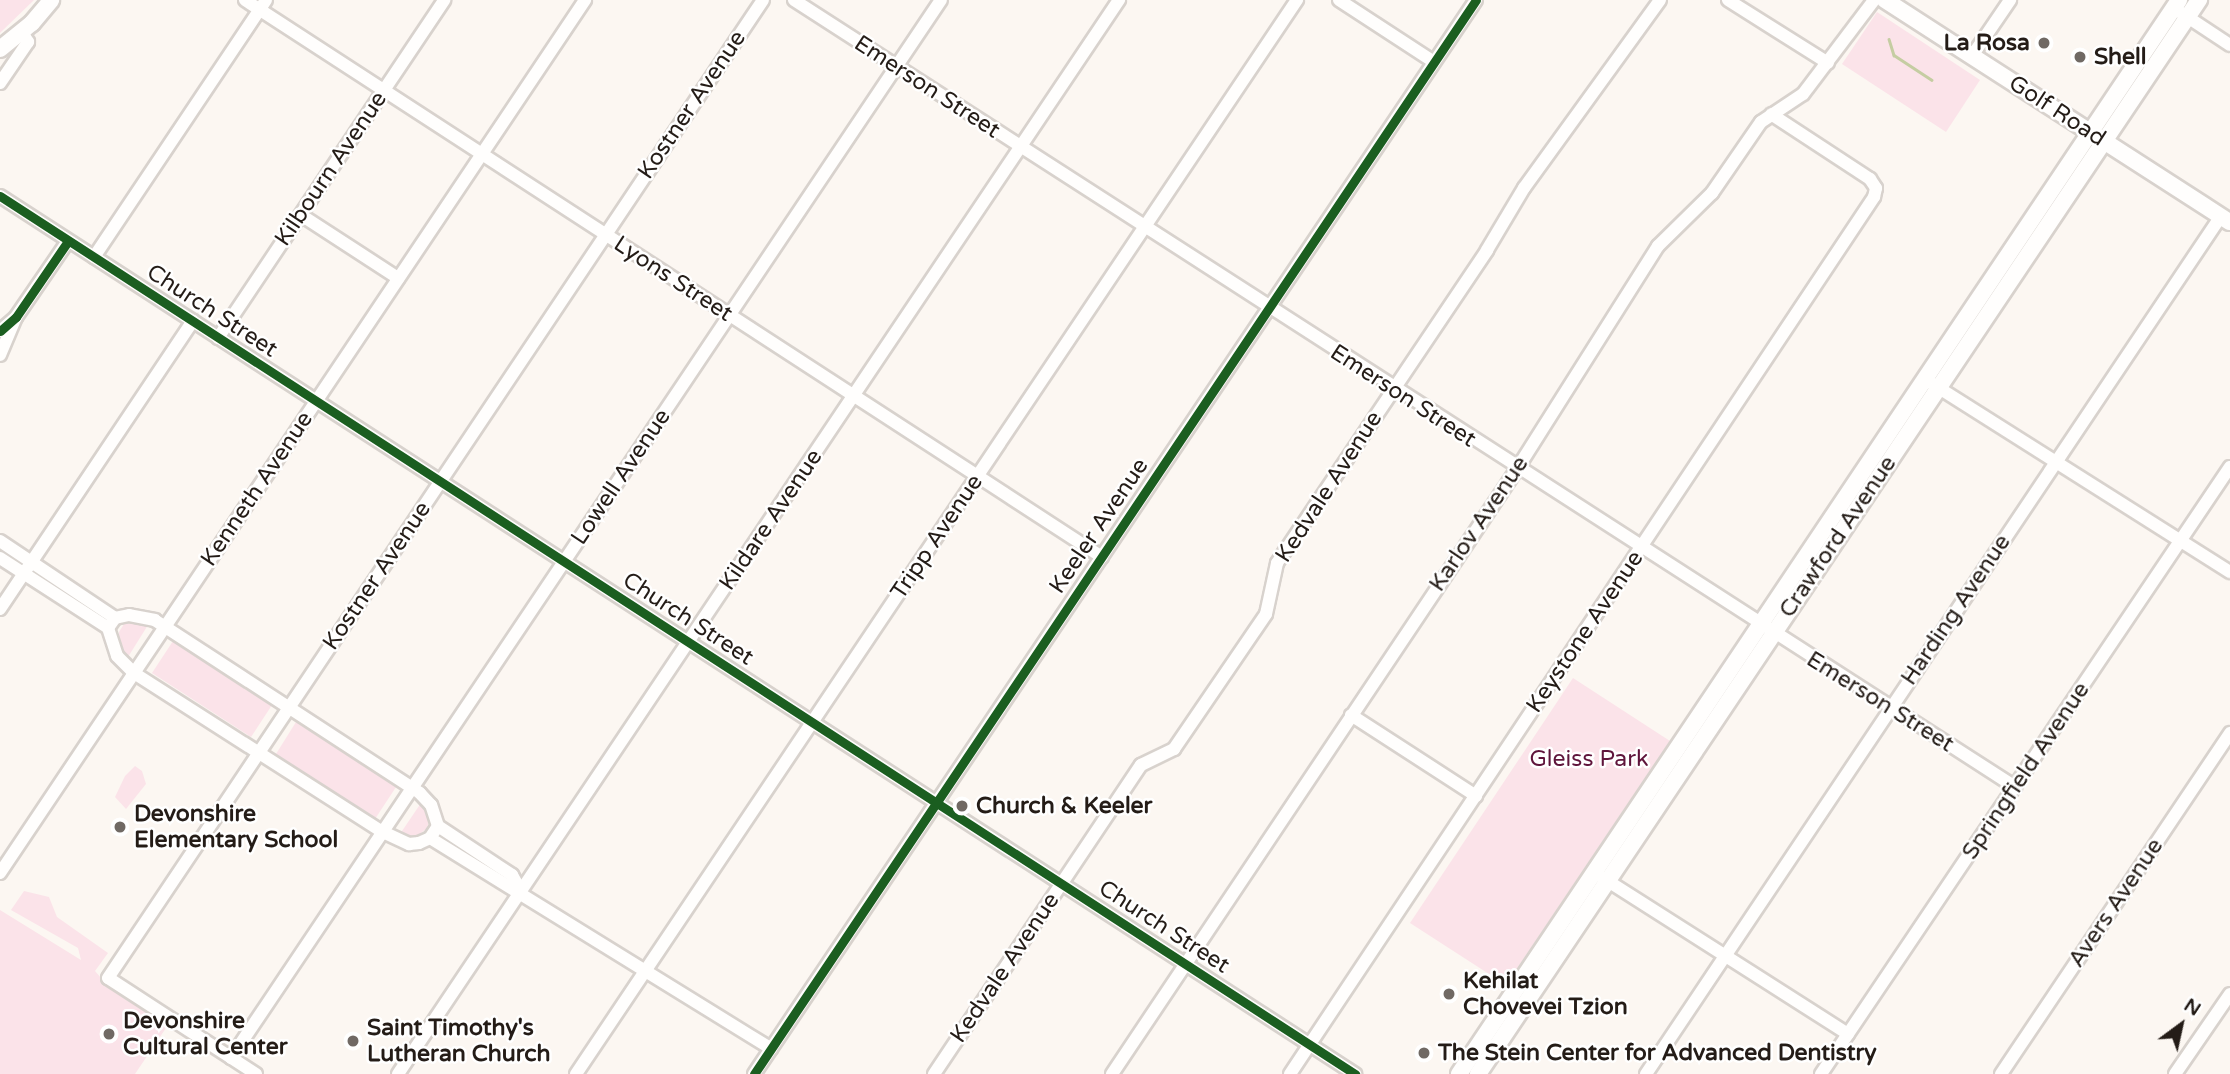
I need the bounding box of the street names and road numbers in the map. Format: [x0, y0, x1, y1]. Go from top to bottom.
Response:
street label: Kostner Avenue [632, 25, 752, 185]
street label: Emerson Street [849, 30, 1005, 144]
street label: Golf Road [2003, 70, 2111, 152]
street label: Kilbourn Avenue [269, 86, 393, 252]
street label: Lyons Street [608, 230, 738, 328]
street label: Church Street [141, 258, 283, 364]
street label: Emerson Street [1325, 339, 1481, 453]
street label: Lowell Avenue [565, 404, 677, 550]
street label: Kenneth Avenue [195, 406, 319, 572]
street label: Kedvale Avenue [1270, 406, 1388, 568]
street label: Kildare Avenue [714, 444, 828, 596]
street label: Karlov Avenue [1424, 451, 1534, 597]
street label: Crawford Avenue [1774, 451, 1902, 623]
street label: Keeler Avenue [1044, 453, 1154, 599]
street label: Tripp Avenue [885, 469, 989, 605]
street label: Kostner Avenue [317, 496, 437, 656]
street label: Harding Avenue [1895, 529, 2017, 691]
street label: Keystone Avenue [1521, 546, 1649, 718]
street label: Church Street [617, 566, 759, 672]
street label: Emerson Street [1801, 646, 1959, 758]
street label: Springfield Avenue [1956, 677, 2096, 865]
street label: Avers Avenue [2063, 833, 2169, 973]
street label: Church Street [1093, 874, 1235, 980]
street label: Kedvale Avenue [945, 888, 1065, 1048]

